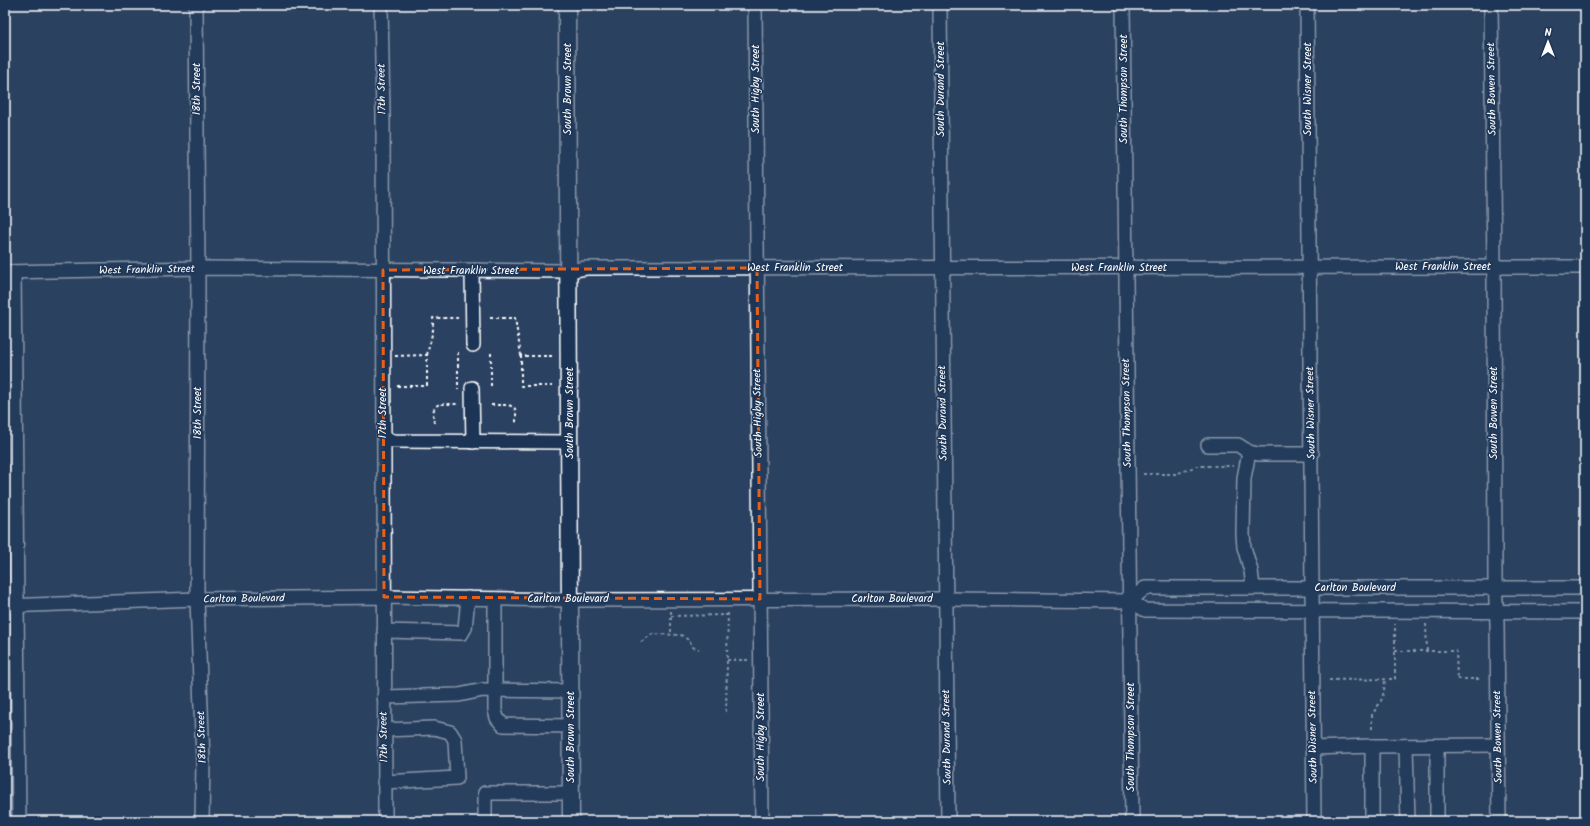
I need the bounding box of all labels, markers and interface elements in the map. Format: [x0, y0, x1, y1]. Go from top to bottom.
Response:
north arrow [1528, 22, 1568, 62]
text: N [1545, 24, 1552, 42]
street label: South Thompson Street [1115, 34, 1133, 144]
street label: South Durand Street [932, 40, 950, 137]
street label: South Brown Street [559, 42, 577, 135]
street label: South Wisner Street [1299, 42, 1317, 136]
street label: South Bowen Street [1482, 42, 1502, 136]
street label: South Higby Street [747, 44, 765, 134]
street label: 18th Street [188, 62, 206, 115]
street label: 17th Street [373, 63, 391, 115]
street label: West Franklin Street [1395, 258, 1492, 276]
street label: West Franklin Street [747, 259, 844, 277]
street label: West Franklin Street [1071, 259, 1168, 277]
street label: West Franklin Street [99, 260, 196, 280]
street label: West Franklin Street [423, 262, 520, 280]
street label: South Thompson Street [1117, 357, 1137, 468]
street label: South Durand Street [933, 364, 953, 461]
street label: South Wisner Street [1301, 365, 1321, 460]
street label: South Brown Street [561, 366, 579, 459]
street label: South Bowen Street [1485, 366, 1503, 460]
street label: South Higby Street [748, 368, 768, 458]
street label: 18th Street [189, 386, 207, 439]
street label: 17th Street [374, 387, 392, 439]
street label: Carlton Boulevard [1314, 579, 1396, 597]
street label: Carlton Boulevard [203, 589, 285, 609]
street label: Carlton Boulevard [527, 590, 609, 608]
street label: Carlton Boulevard [851, 590, 933, 608]
street label: South Thompson Street [1122, 682, 1140, 792]
street label: South Durand Street [937, 688, 957, 785]
street label: South Wisner Street [1303, 689, 1323, 784]
street label: South Brown Street [562, 690, 580, 783]
street label: South Bowen Street [1488, 690, 1508, 784]
street label: South Higby Street [752, 692, 770, 782]
street label: 18th Street [192, 710, 212, 764]
street label: 17th Street [375, 711, 393, 763]

